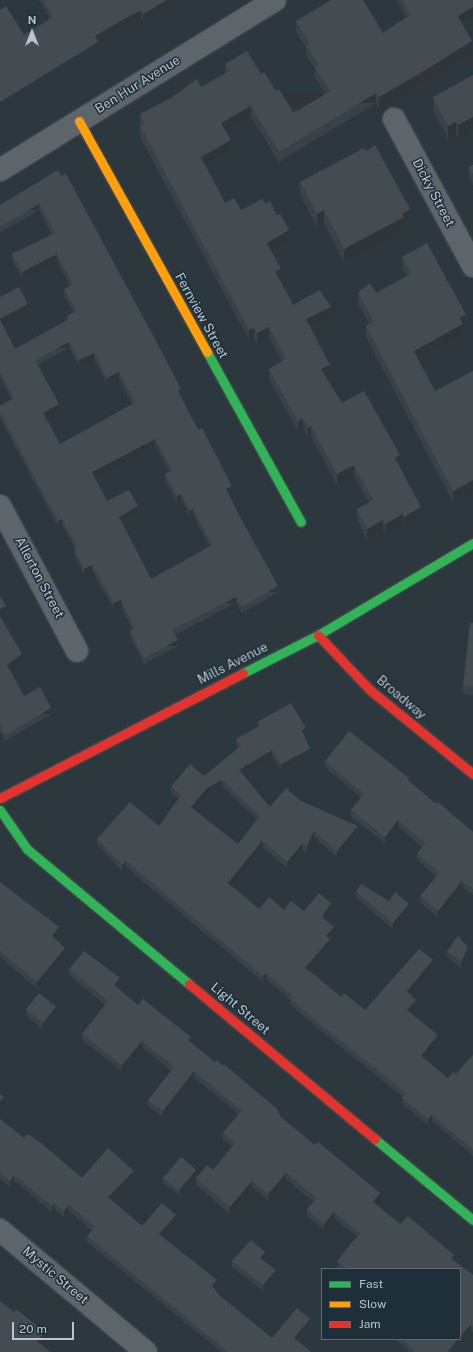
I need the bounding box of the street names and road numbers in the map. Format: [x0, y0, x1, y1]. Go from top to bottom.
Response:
street label: Ben Hur Avenue [93, 53, 183, 117]
street label: Dicky Street [409, 156, 457, 230]
street label: Fernview Street [171, 270, 231, 362]
street label: Allerton Street [11, 535, 67, 621]
street label: Mills Avenue [195, 640, 271, 688]
street label: Broadway [373, 673, 429, 723]
street label: Light Street [207, 980, 273, 1038]
street label: Mystic Street [19, 1244, 91, 1308]

